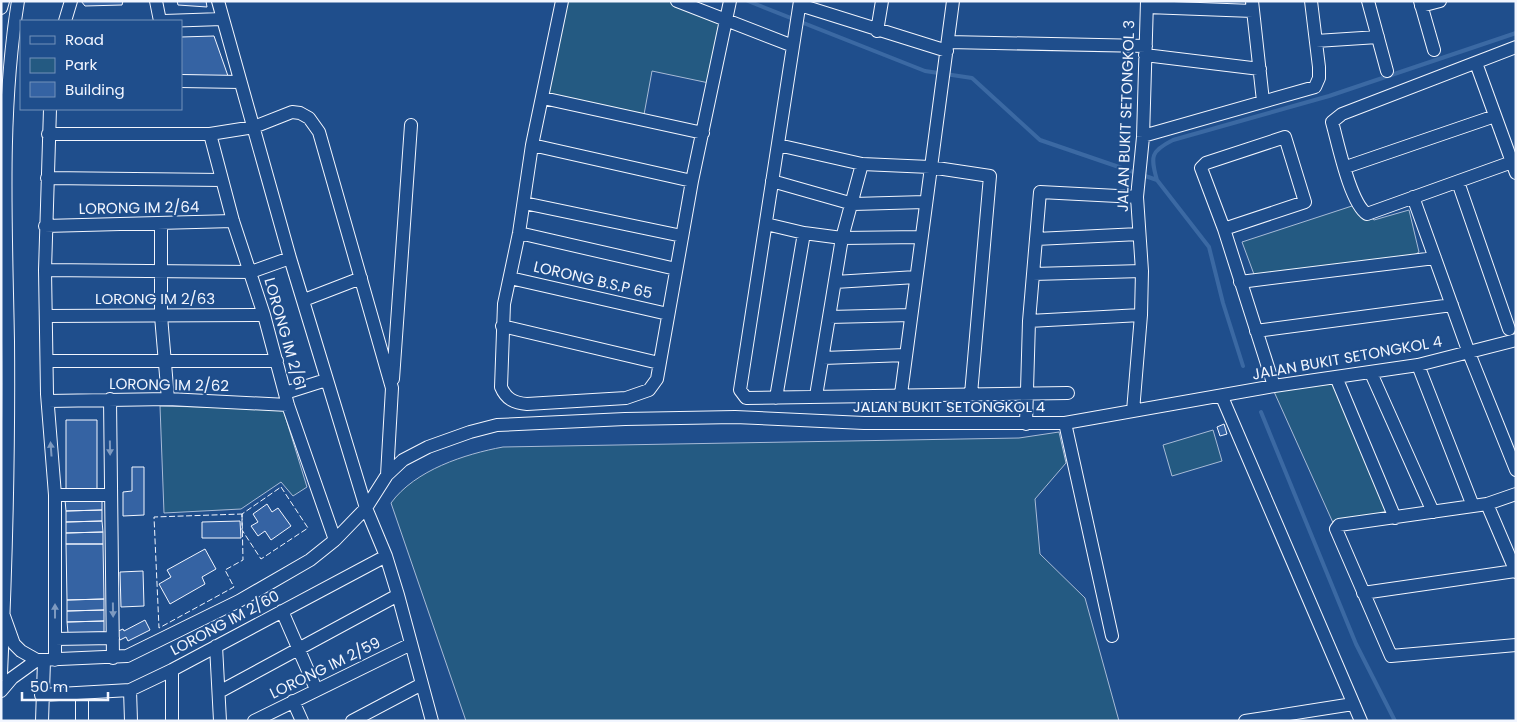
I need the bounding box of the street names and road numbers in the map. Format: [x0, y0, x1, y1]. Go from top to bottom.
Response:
street label: JALAN BUKIT SETONGKOL 3 [1112, 20, 1139, 212]
street label: LORONG IM 2/64 [78, 196, 200, 219]
street label: LORONG B.S.P 65 [532, 256, 655, 303]
street label: LORONG IM 2/61 [259, 275, 312, 393]
street label: LORONG IM 2/63 [95, 288, 215, 309]
street label: JALAN BUKIT SETONGKOL 4 [1250, 330, 1444, 385]
street label: LORONG IM 2/62 [109, 373, 229, 396]
street label: JALAN BUKIT SETONGKOL 4 [853, 396, 1045, 417]
street label: LORONG IM 2/60 [167, 585, 283, 660]
street label: LORONG IM 2/59 [266, 632, 384, 703]

